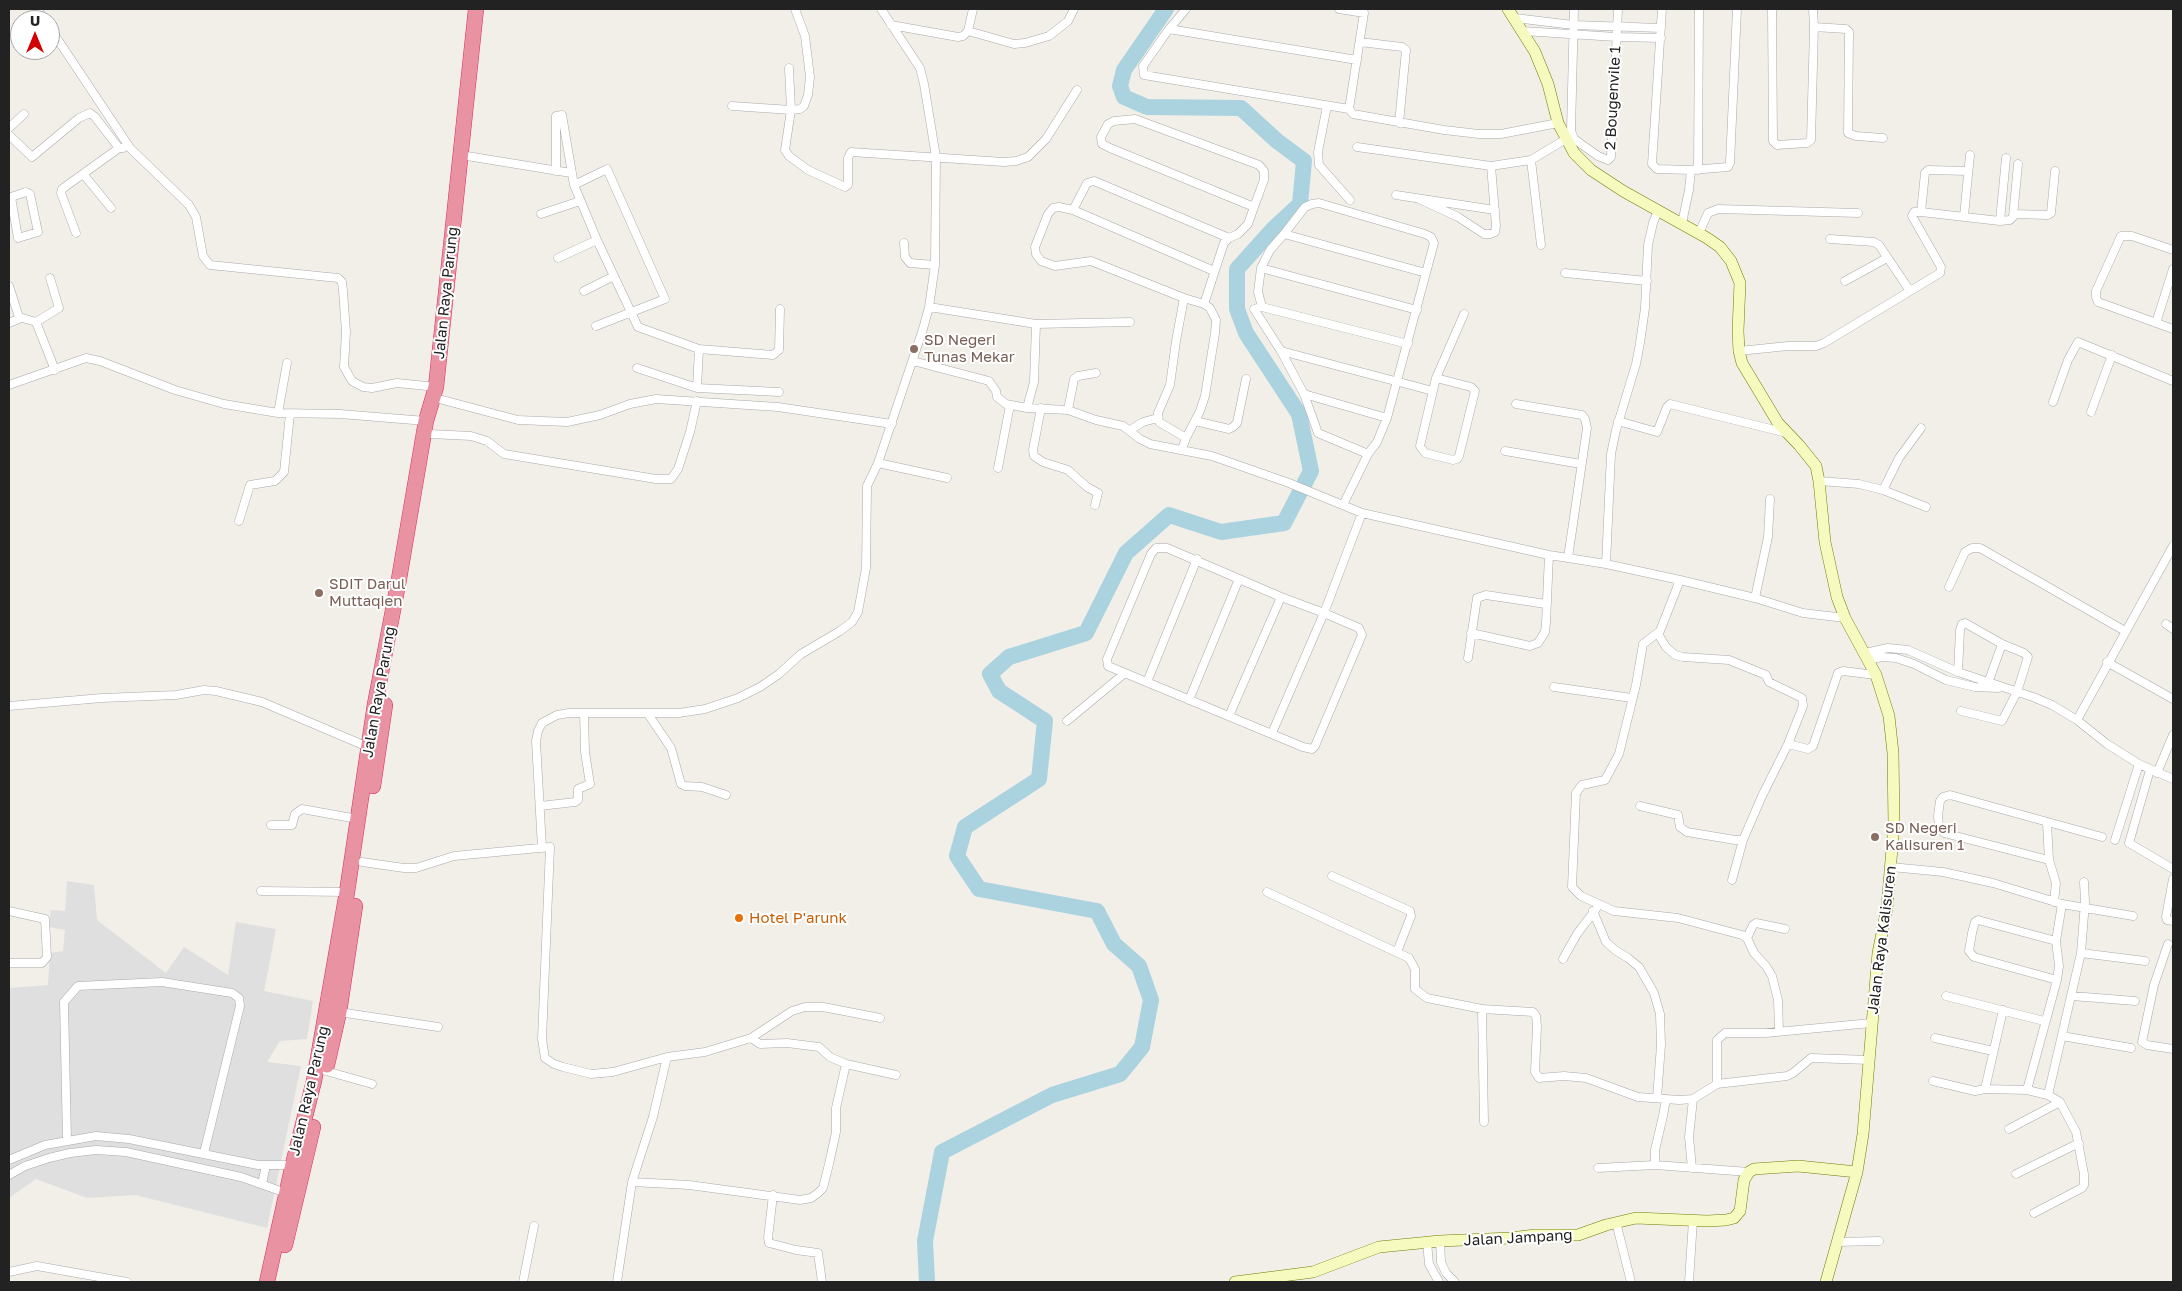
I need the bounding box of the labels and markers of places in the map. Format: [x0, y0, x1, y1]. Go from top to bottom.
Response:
place label: SD Negeri Tunas Mekar [924, 331, 1015, 366]
marker: SD Negeri Tunas Mekar [908, 343, 920, 355]
place label: SDIT Darul Muttaqien [329, 575, 406, 610]
marker: SDIT Darul Muttaqien [313, 587, 325, 599]
place label: SD Negeri Kalisuren 1 [1885, 819, 1964, 854]
marker: SD Negeri Kalisuren 1 [1869, 831, 1881, 843]
place label: Hotel P'arunk [749, 909, 847, 927]
marker: Hotel P'arunk [733, 912, 745, 924]

